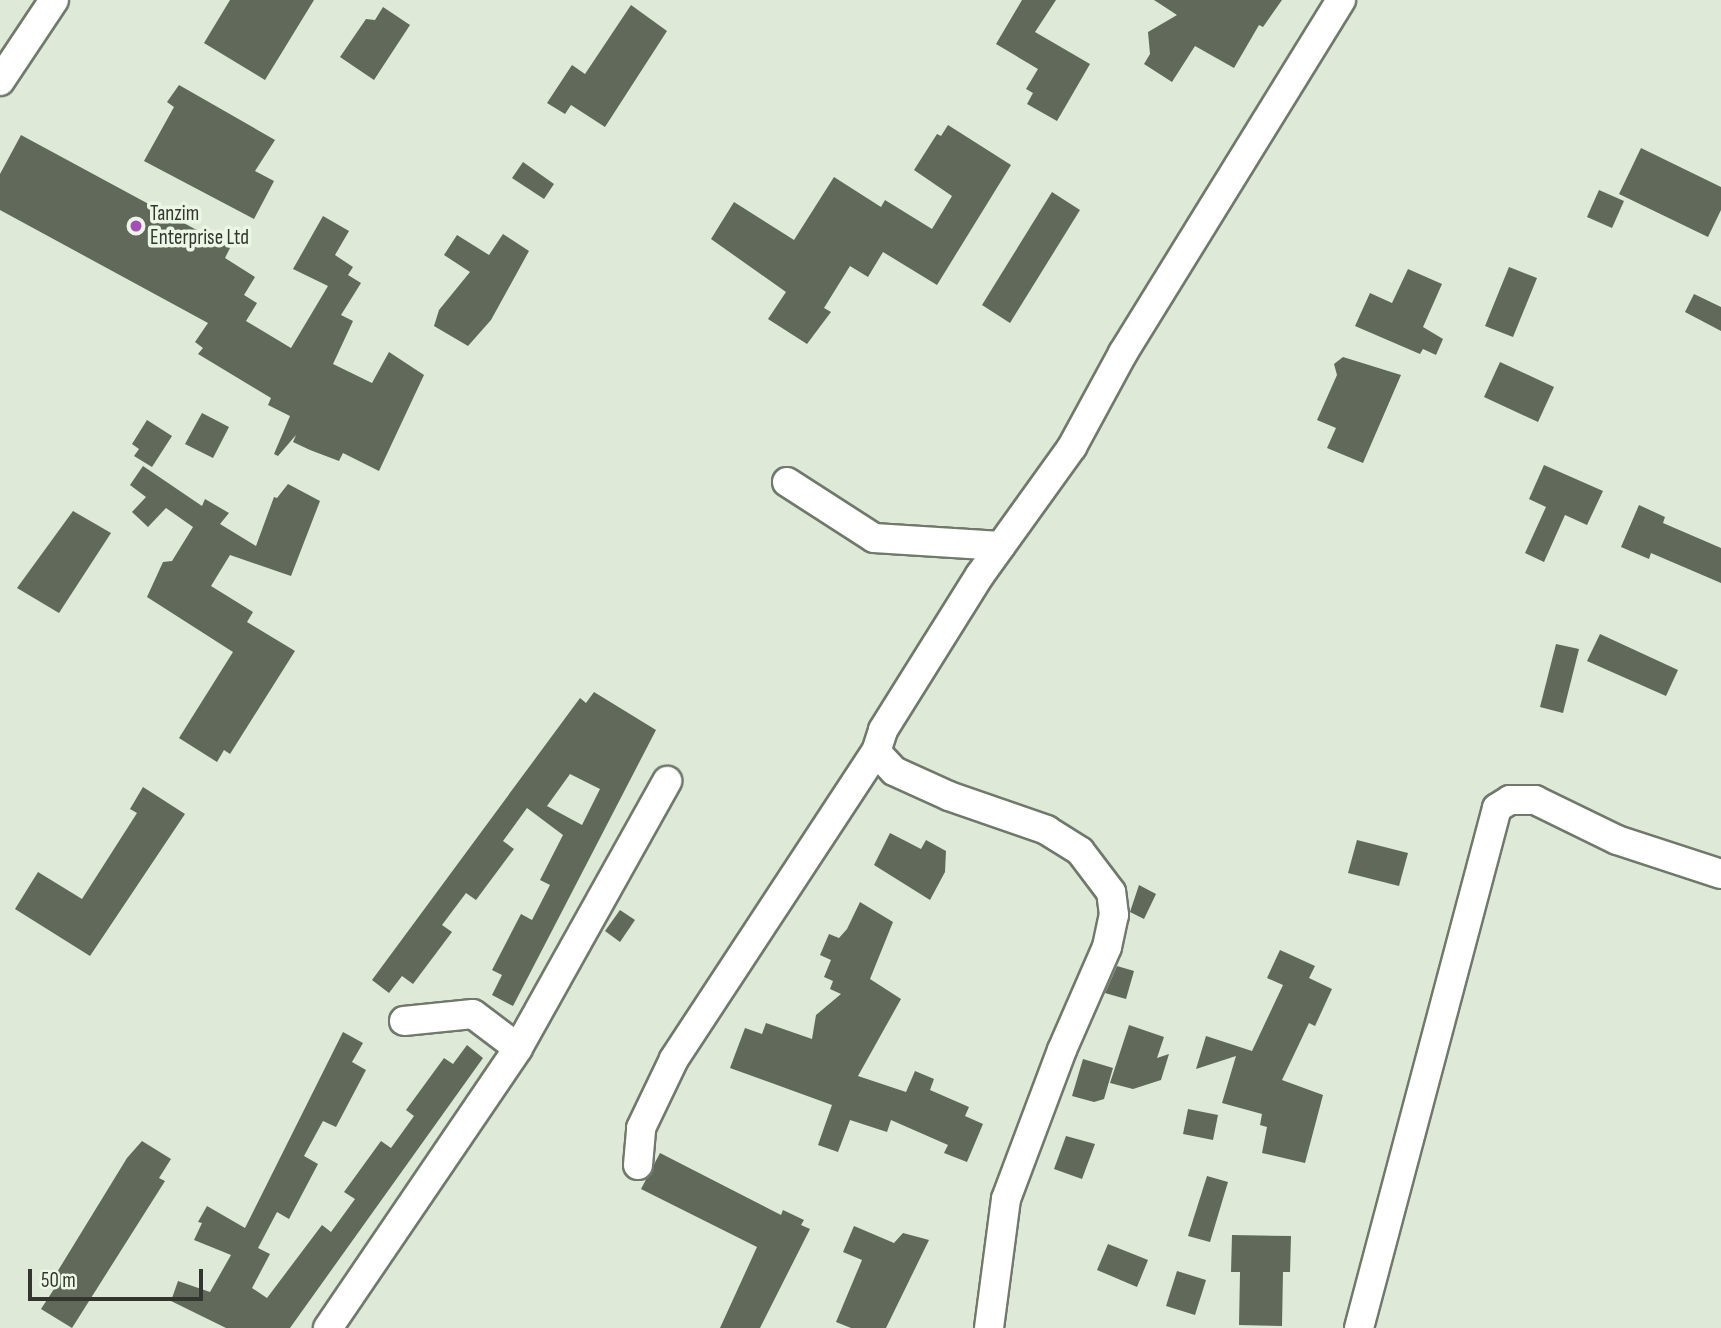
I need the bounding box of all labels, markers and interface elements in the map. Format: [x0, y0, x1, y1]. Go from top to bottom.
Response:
place label: Tanzim Enterprise Ltd [150, 201, 249, 251]
marker: Tanzim Enterprise Ltd [128, 218, 144, 234]
scale bar [32, 1254, 206, 1298]
text: 50 m [41, 1268, 76, 1293]

